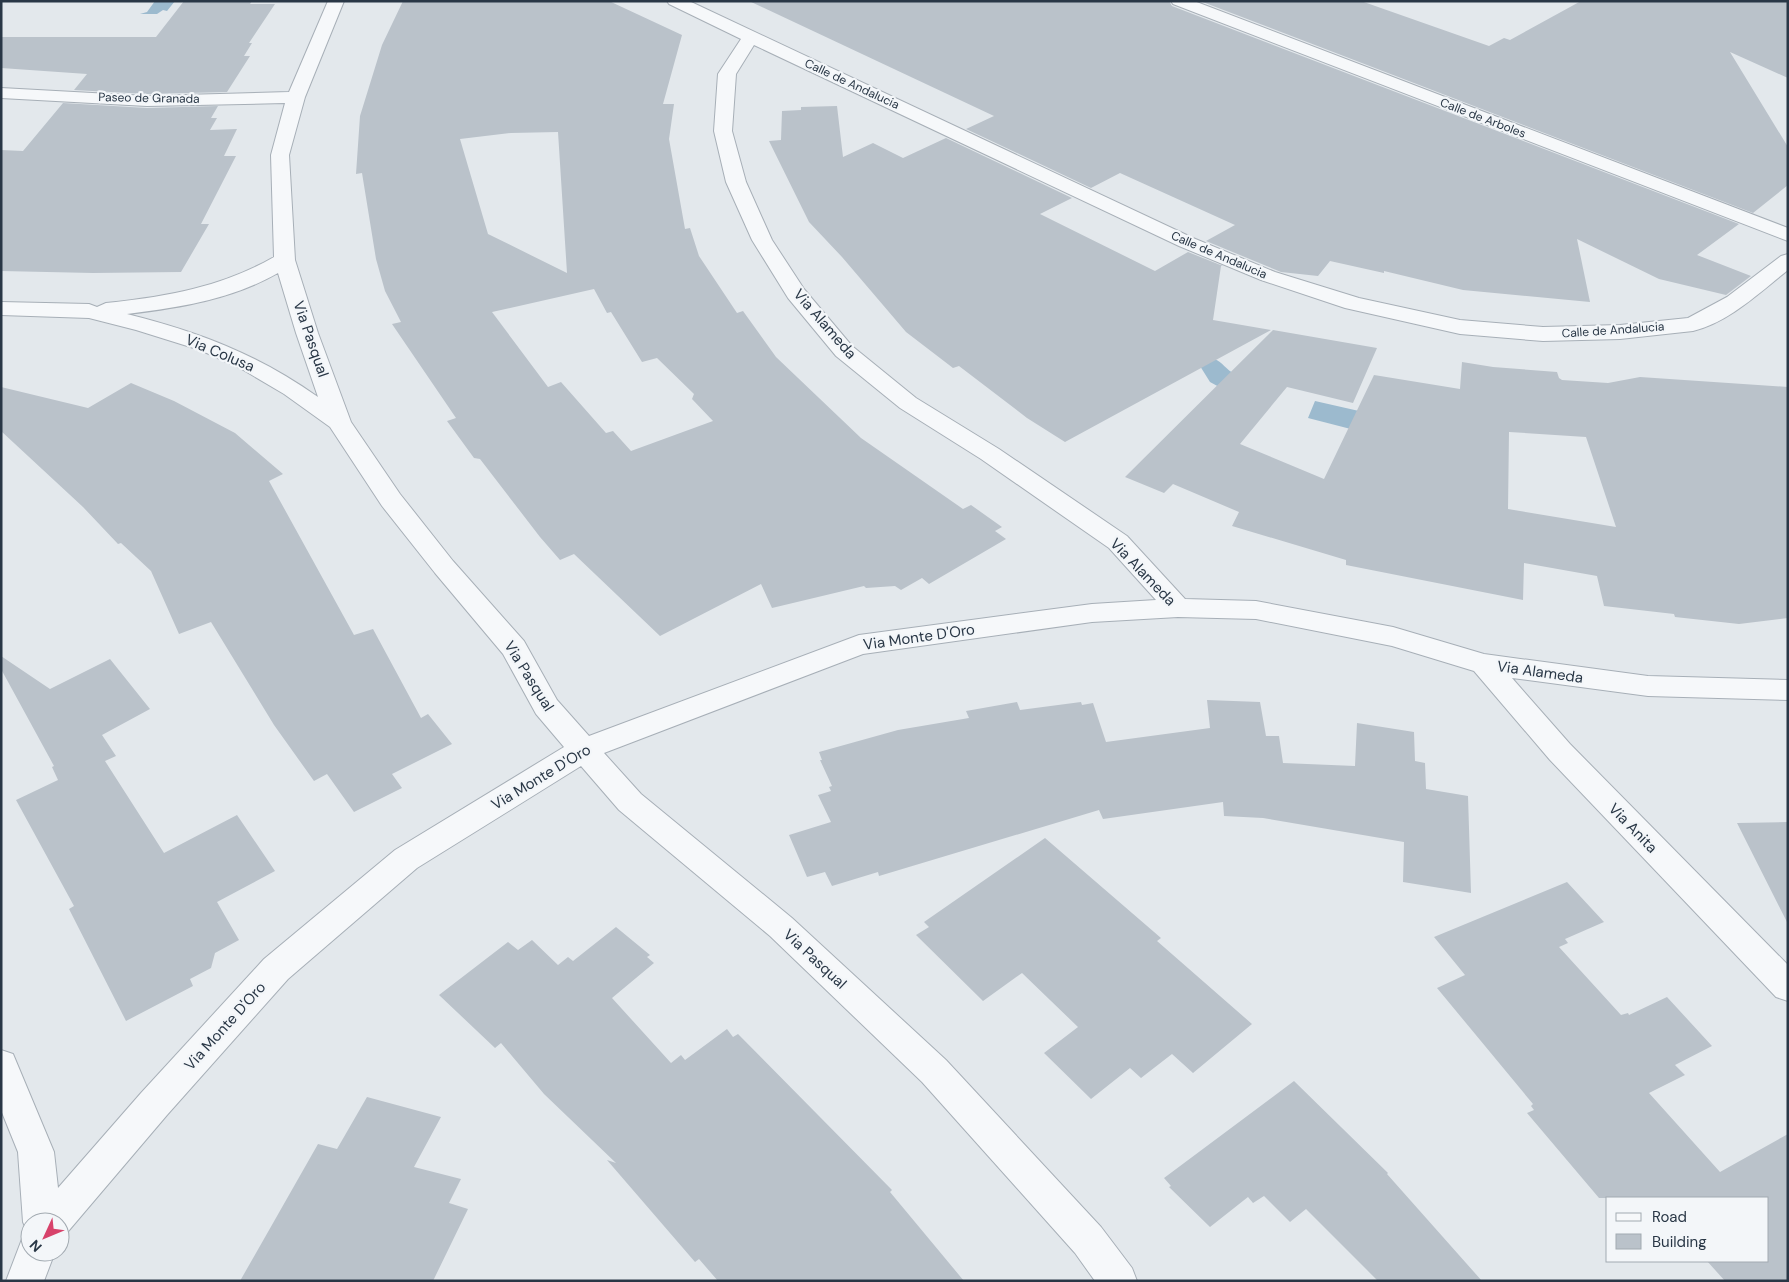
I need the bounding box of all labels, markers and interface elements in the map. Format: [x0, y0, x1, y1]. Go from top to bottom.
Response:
street label: Calle de Andalucia [802, 55, 902, 113]
street label: Paseo de Granada [98, 89, 200, 107]
street label: Calle de Arboles [1438, 94, 1528, 142]
street label: Calle de Andalucia [1169, 228, 1269, 282]
street label: Via Alameda [789, 285, 861, 363]
street label: Via Pasqual [289, 298, 333, 380]
street label: Calle de Andalucia [1561, 318, 1665, 342]
street label: Via Colusa [182, 330, 258, 376]
street label: Via Alameda [1106, 534, 1180, 610]
street label: Via Monte D'Oro [862, 619, 976, 655]
street label: Via Pasqual [499, 637, 559, 715]
street label: Via Alameda [1496, 656, 1584, 688]
street label: Via Monte D'Oro [488, 739, 594, 815]
street label: Via Anita [1604, 799, 1662, 857]
street label: Via Pasqual [779, 925, 851, 993]
street label: Via Monte D'Oro [180, 977, 270, 1075]
legend [1606, 1197, 1769, 1262]
text: Road [1652, 1207, 1687, 1227]
north arrow [20, 1212, 70, 1262]
text: Building [1652, 1232, 1707, 1252]
text: N [26, 1236, 46, 1256]

